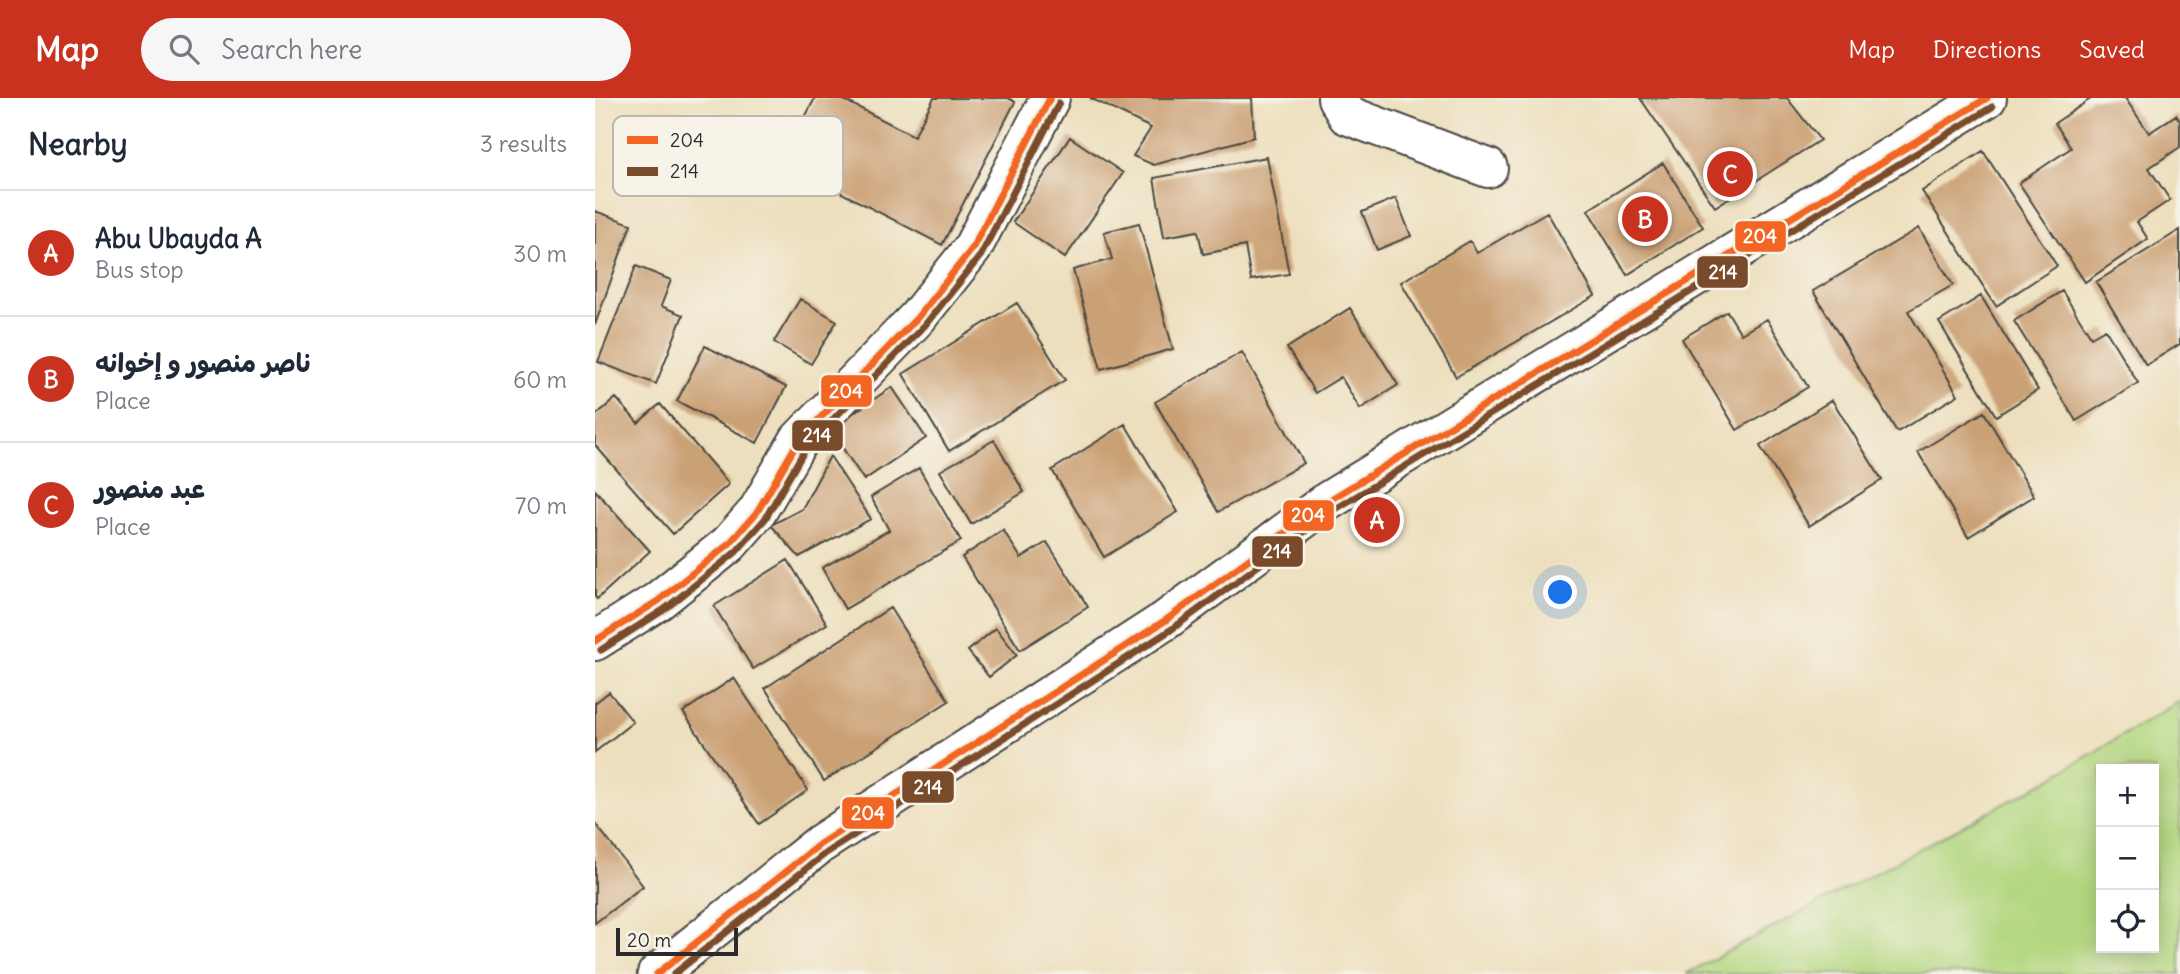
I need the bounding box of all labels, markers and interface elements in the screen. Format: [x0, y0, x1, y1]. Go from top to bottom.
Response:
search box [141, 18, 631, 81]
text: Map [35, 28, 99, 70]
icon: search [165, 30, 203, 68]
text: Search here [221, 33, 362, 66]
text: Map [1848, 34, 1895, 64]
text: Directions [1933, 34, 2041, 64]
text: Saved [2079, 34, 2145, 64]
legend [613, 116, 843, 196]
text: Nearby [28, 125, 128, 163]
text: 204 [670, 128, 704, 152]
text: 3 results [480, 129, 567, 158]
pin: C [1707, 148, 1753, 200]
text: 214 [670, 159, 699, 183]
pin: B [1622, 193, 1668, 245]
line badge: 204 [1734, 220, 1787, 253]
text: Abu Ubayda A [95, 222, 262, 255]
text: 204 [1743, 224, 1777, 248]
text: A [44, 239, 58, 268]
text: 30 m [513, 239, 567, 268]
text: Bus stop [95, 255, 184, 284]
line badge: 214 [1696, 255, 1749, 289]
text: 214 [1709, 260, 1737, 284]
text: ناصر منصور و إخوانه [95, 346, 313, 379]
text: B [43, 365, 59, 394]
text: 60 m [513, 365, 567, 394]
line badge: 204 [820, 374, 873, 408]
text: 204 [829, 379, 863, 403]
text: Place [95, 386, 151, 415]
line badge: 214 [791, 419, 844, 452]
text: 214 [803, 423, 831, 447]
text: عبد منصور [95, 472, 205, 505]
text: C [43, 491, 59, 520]
text: 70 m [515, 491, 567, 520]
pin: A [1354, 494, 1400, 546]
line badge: 204 [1282, 499, 1335, 532]
text: 204 [1291, 503, 1325, 527]
text: Place [95, 512, 151, 541]
line badge: 214 [1251, 535, 1304, 568]
text: 214 [1263, 539, 1291, 563]
your location [1543, 575, 1577, 609]
map controls [2096, 764, 2159, 953]
button: + [2096, 764, 2159, 827]
line badge: 214 [901, 770, 955, 804]
text: 214 [914, 775, 942, 799]
line badge: 204 [841, 796, 895, 830]
text: 204 [851, 801, 885, 825]
button: − [2096, 827, 2159, 890]
button: locate [2096, 890, 2159, 953]
scale bar [616, 925, 739, 957]
text: 20 m [627, 928, 671, 952]

